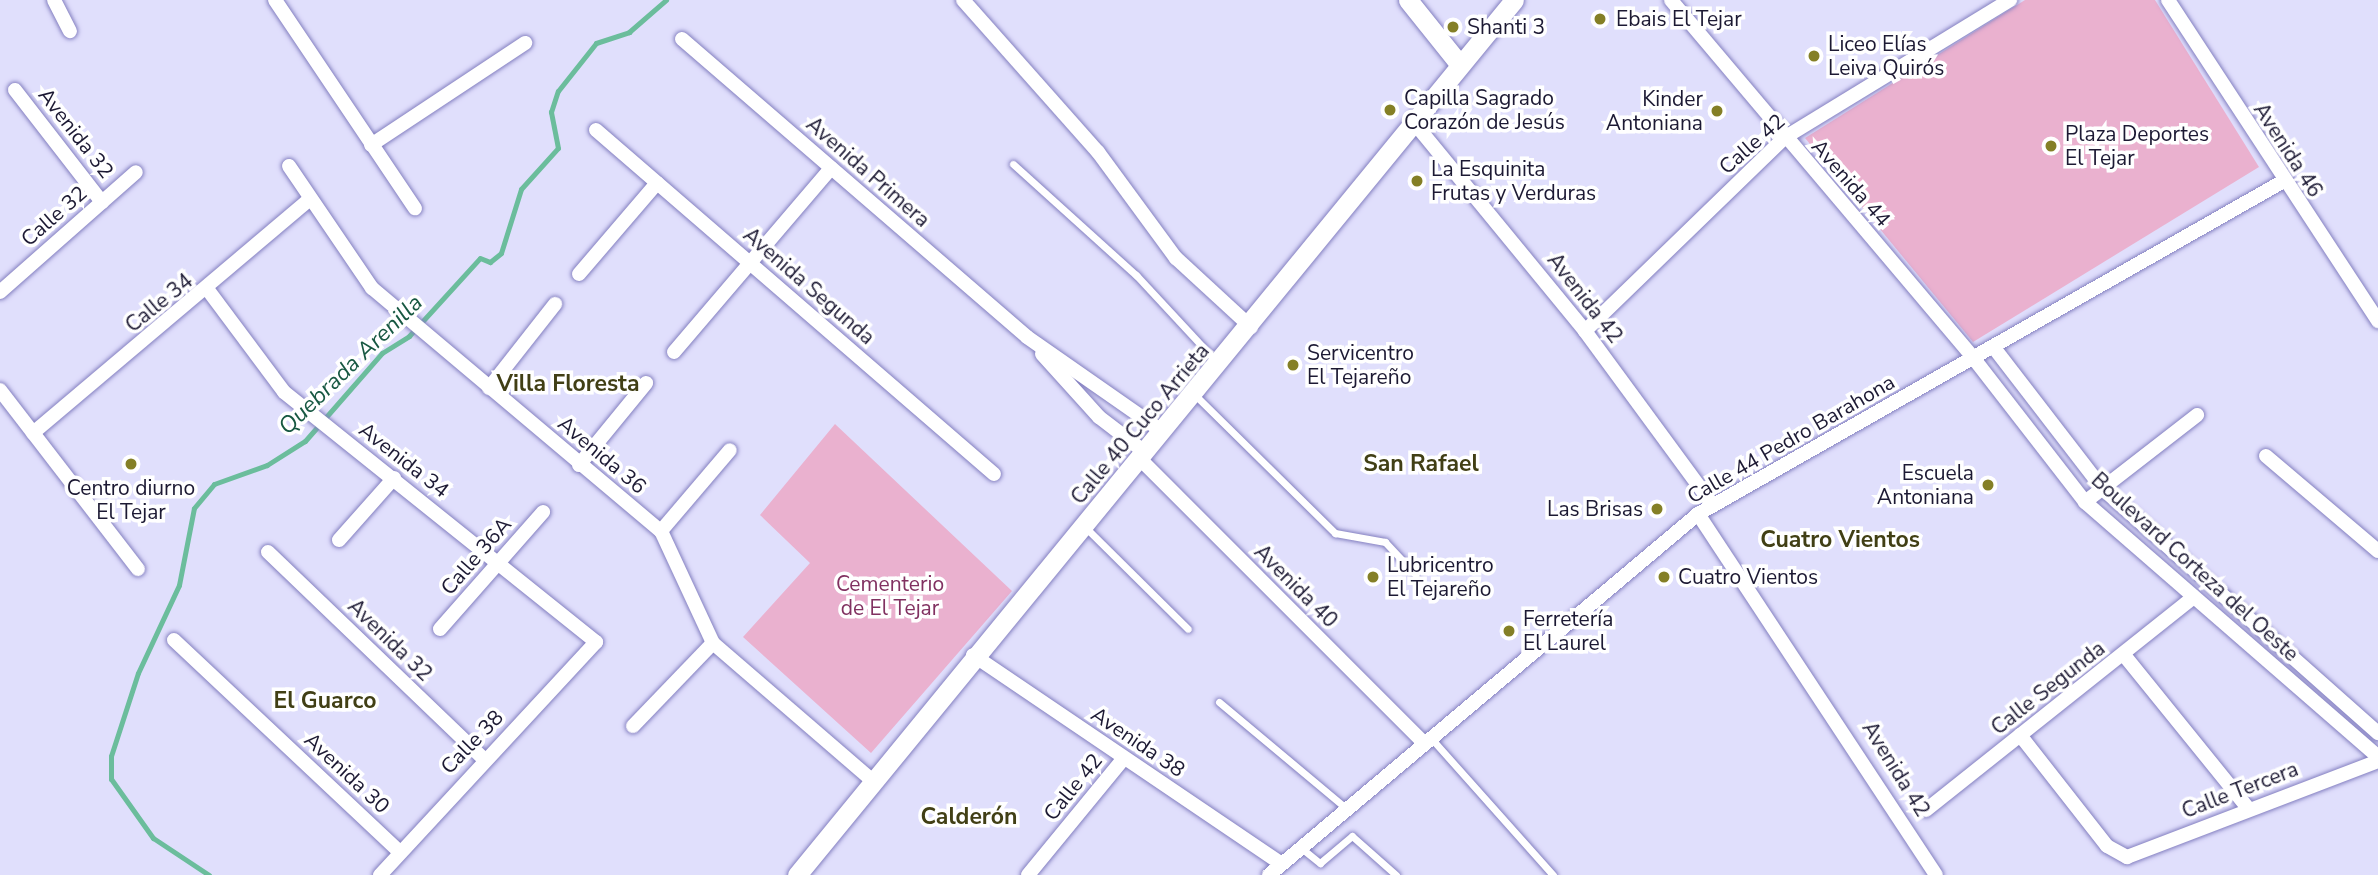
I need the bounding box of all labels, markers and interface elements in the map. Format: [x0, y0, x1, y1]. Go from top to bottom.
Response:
place label: Ebais El Tejar [1616, 6, 1742, 32]
marker: Ebais El Tejar [1590, 9, 1610, 29]
place label: Shanti 3 [1467, 14, 1545, 40]
marker: Shanti 3 [1445, 19, 1461, 35]
place label: Liceo Elías Leiva Quirós [1828, 31, 1944, 81]
marker: Liceo Elías Leiva Quirós [1806, 48, 1822, 64]
street label: Avenida 32 [33, 83, 119, 183]
place label: Capilla Sagrado Corazón de Jesús [1404, 85, 1565, 135]
place label: Kinder Antoniana [1606, 86, 1703, 136]
street label: Avenida 46 [2248, 98, 2328, 202]
marker: Capilla Sagrado Corazón de Jesús [1382, 102, 1398, 118]
marker: Kinder Antoniana [1709, 103, 1725, 119]
street label: Calle 42 [1714, 109, 1790, 179]
street label: Avenida Primera [801, 112, 935, 232]
place label: Plaza Deportes El Tejar [2065, 121, 2209, 171]
street label: Avenida 44 [1806, 134, 1896, 232]
marker: Plaza Deportes El Tejar [2043, 138, 2059, 154]
place label: La Esquinita Frutas y Verduras [1431, 156, 1596, 206]
marker: La Esquinita Frutas y Verduras [1409, 173, 1425, 189]
street label: Calle 32 [16, 181, 92, 251]
street label: Avenida Segunda [738, 222, 880, 350]
street label: Avenida 42 [1542, 248, 1628, 348]
street label: Calle 34 [120, 268, 198, 338]
water label: Quebrada Arenilla [273, 289, 429, 441]
street label: Calle 40 Cuco Arrieta [1066, 339, 1214, 509]
place label: Servicentro El Tejareño [1307, 340, 1414, 390]
marker: Servicentro El Tejareño [1285, 357, 1301, 373]
street label: Calle 44 Pedro Barahona [1683, 369, 1899, 509]
district label: Villa Floresta [497, 370, 639, 398]
street label: Avenida 36 [553, 411, 651, 499]
street label: Avenida 34 [354, 417, 454, 503]
district label: San Rafael [1363, 450, 1479, 478]
marker: Centro diurno El Tejar [123, 456, 139, 472]
place label: Escuela Antoniana [1877, 460, 1974, 510]
street label: Boulevard Corteza del Oeste [2086, 467, 2304, 667]
place label: Centro diurno El Tejar [67, 475, 195, 525]
marker: Escuela Antoniana [1980, 477, 1996, 493]
place label: Las Brisas [1547, 496, 1643, 522]
marker: Las Brisas [1649, 501, 1665, 517]
street label: Calle 36A [436, 512, 516, 600]
district label: Cuatro Vientos [1760, 526, 1920, 554]
street label: Avenida 40 [1249, 539, 1343, 633]
place label: Lubricentro El Tejareño [1387, 552, 1494, 602]
place label: Cuatro Vientos [1678, 564, 1818, 590]
marker: Lubricentro El Tejareño [1365, 569, 1381, 585]
marker: Cuatro Vientos [1656, 569, 1672, 585]
park label: Cementerio de El Tejar [836, 571, 944, 621]
street label: Avenida 32 [343, 594, 437, 686]
place label: Ferretería El Laurel [1523, 606, 1613, 656]
marker: Ferretería El Laurel [1501, 623, 1517, 639]
street label: Calle Segunda [1986, 636, 2110, 740]
district label: El Guarco [274, 687, 376, 715]
street label: Avenida 38 [1086, 702, 1190, 782]
street label: Calle 38 [435, 705, 509, 779]
street label: Avenida 42 [1857, 717, 1935, 821]
street label: Avenida 30 [299, 727, 395, 819]
street label: Calle 42 [1038, 748, 1108, 826]
street label: Calle Tercera [2178, 756, 2302, 824]
district label: Calderón [921, 803, 1017, 831]

